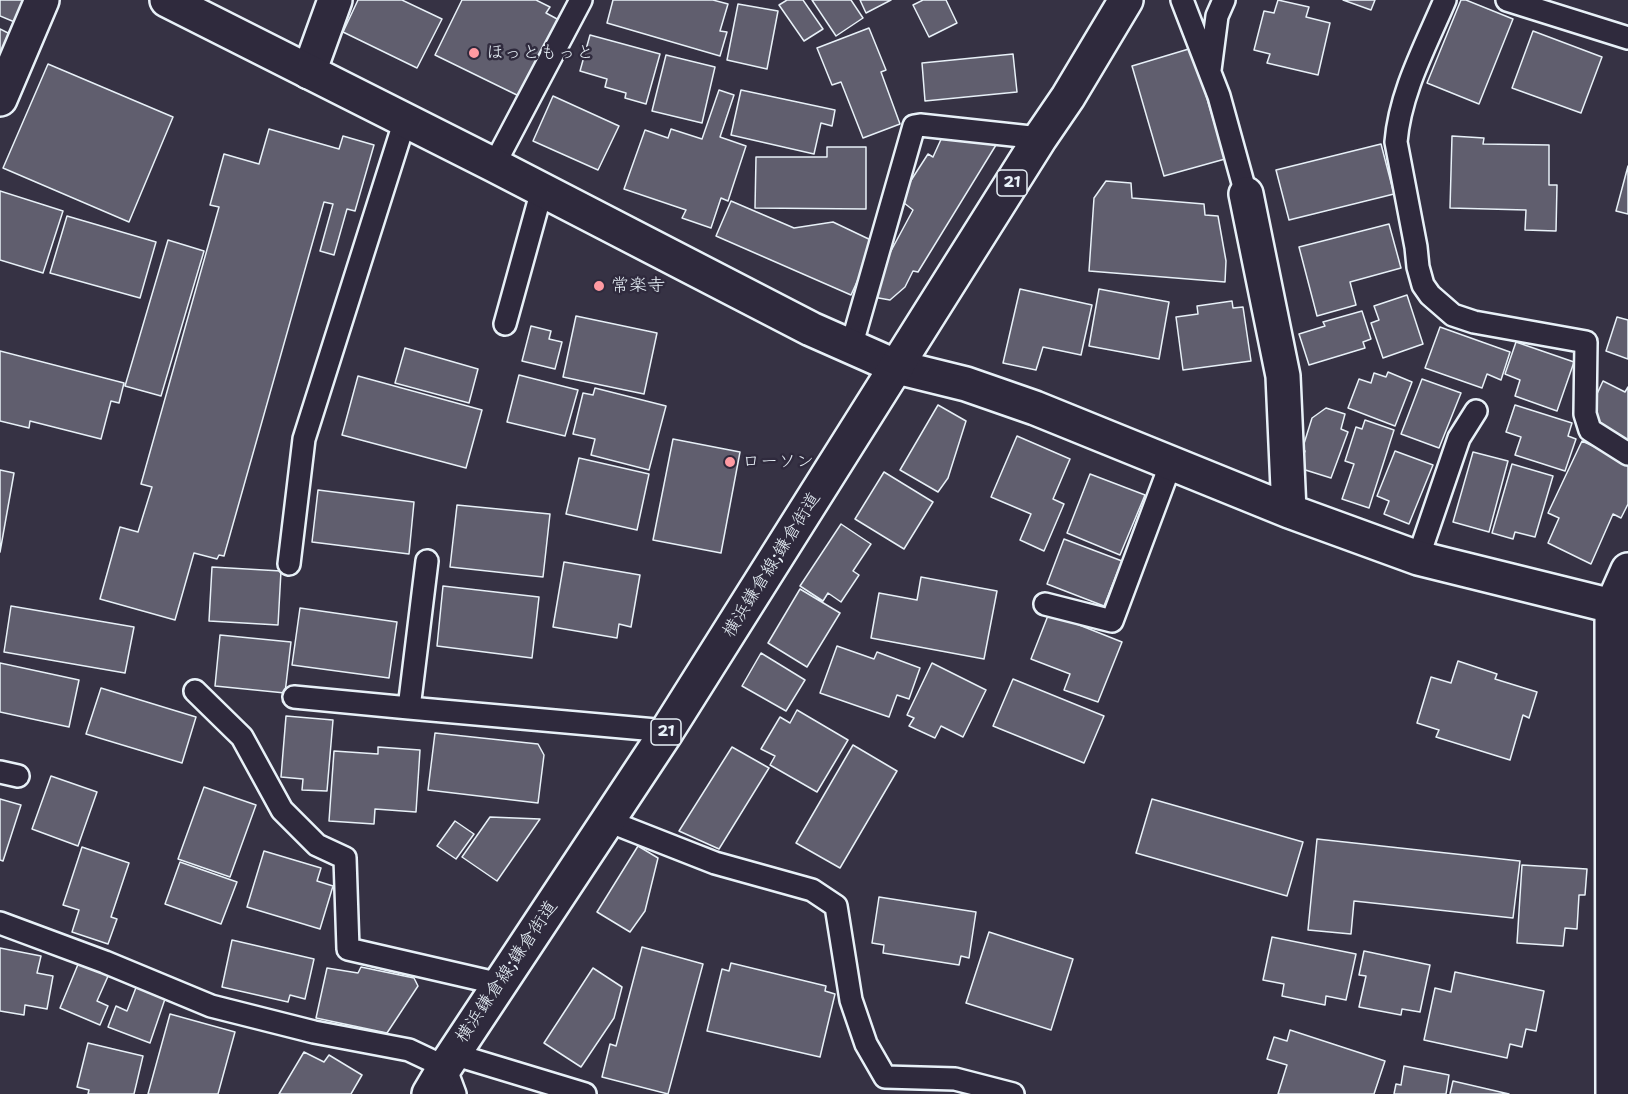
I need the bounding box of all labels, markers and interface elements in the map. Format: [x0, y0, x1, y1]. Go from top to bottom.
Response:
place label: ほっともっと [486, 42, 594, 64]
marker: ほっともっと [467, 46, 481, 60]
road number: 21 [997, 170, 1027, 196]
place label: 常楽寺 [611, 275, 665, 297]
marker: 常楽寺 [592, 279, 606, 293]
place label: ローソン [742, 451, 814, 473]
marker: ローソン [723, 455, 737, 469]
street label: 横浜鎌倉線;鎌倉街道 [719, 488, 825, 642]
road number: 21 [651, 719, 681, 745]
street label: 横浜鎌倉線;鎌倉街道 [451, 897, 563, 1047]

